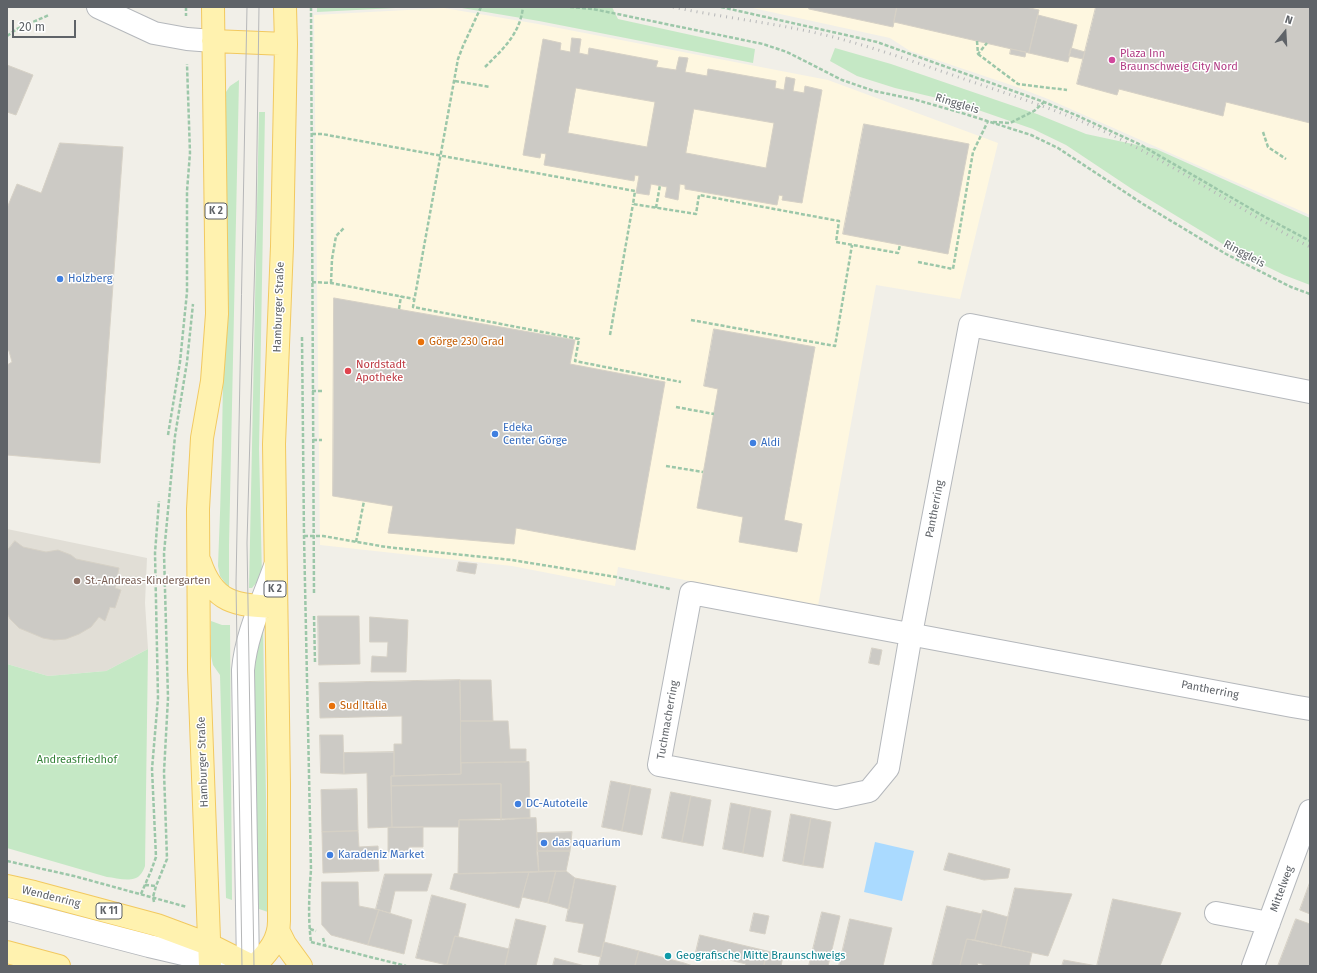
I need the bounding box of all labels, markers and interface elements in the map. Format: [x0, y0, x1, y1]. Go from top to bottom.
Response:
scale bar [14, 12, 78, 38]
north arrow [1265, 12, 1305, 52]
text: N [1283, 13, 1294, 27]
text: 20 m [19, 20, 45, 34]
place label: Plaza Inn Braunschweig City Nord [1120, 47, 1238, 73]
marker: Plaza Inn Braunschweig City Nord [1107, 55, 1117, 65]
street label: Ringgleis [934, 91, 980, 117]
road number: K 2 [205, 203, 227, 219]
street label: Ringgleis [1221, 238, 1267, 270]
street label: Hamburger Straße [271, 261, 287, 353]
place label: Holzberg [68, 272, 112, 286]
marker: Holzberg [55, 274, 65, 284]
place label: Görge 230 Grad [429, 335, 504, 349]
marker: Görge 230 Grad [416, 337, 426, 347]
place label: Nordstadt Apotheke [356, 358, 406, 384]
marker: Nordstadt Apotheke [343, 366, 353, 376]
place label: Edeka Center Görge [503, 421, 567, 447]
marker: Edeka Center Görge [490, 429, 500, 439]
place label: Aldi [761, 436, 780, 450]
marker: Aldi [748, 438, 758, 448]
street label: Pantherring [923, 479, 947, 539]
place label: St.-Andreas-Kindergarten [85, 574, 211, 588]
marker: St.-Andreas-Kindergarten [72, 576, 82, 586]
road number: K 2 [264, 581, 286, 597]
street label: Pantherring [1180, 678, 1240, 702]
street label: Tuchmacherring [655, 679, 681, 761]
place label: Sud Italia [340, 699, 387, 713]
marker: Sud Italia [327, 701, 337, 711]
street label: Hamburger Straße [195, 716, 211, 808]
park label: Andreasfriedhof [37, 753, 117, 767]
place label: DC-Autoteile [526, 797, 588, 811]
marker: DC-Autoteile [513, 799, 523, 809]
place label: das aquarium [552, 836, 621, 850]
marker: das aquarium [539, 838, 549, 848]
place label: Karadeniz Market [338, 848, 424, 862]
marker: Karadeniz Market [325, 850, 335, 860]
street label: Mittelweg [1268, 864, 1296, 914]
street label: Wendenring [20, 883, 82, 911]
road number: K 11 [96, 903, 122, 919]
place label: Geografische Mitte Braunschweigs [676, 949, 845, 963]
marker: Geografische Mitte Braunschweigs [663, 951, 673, 961]

